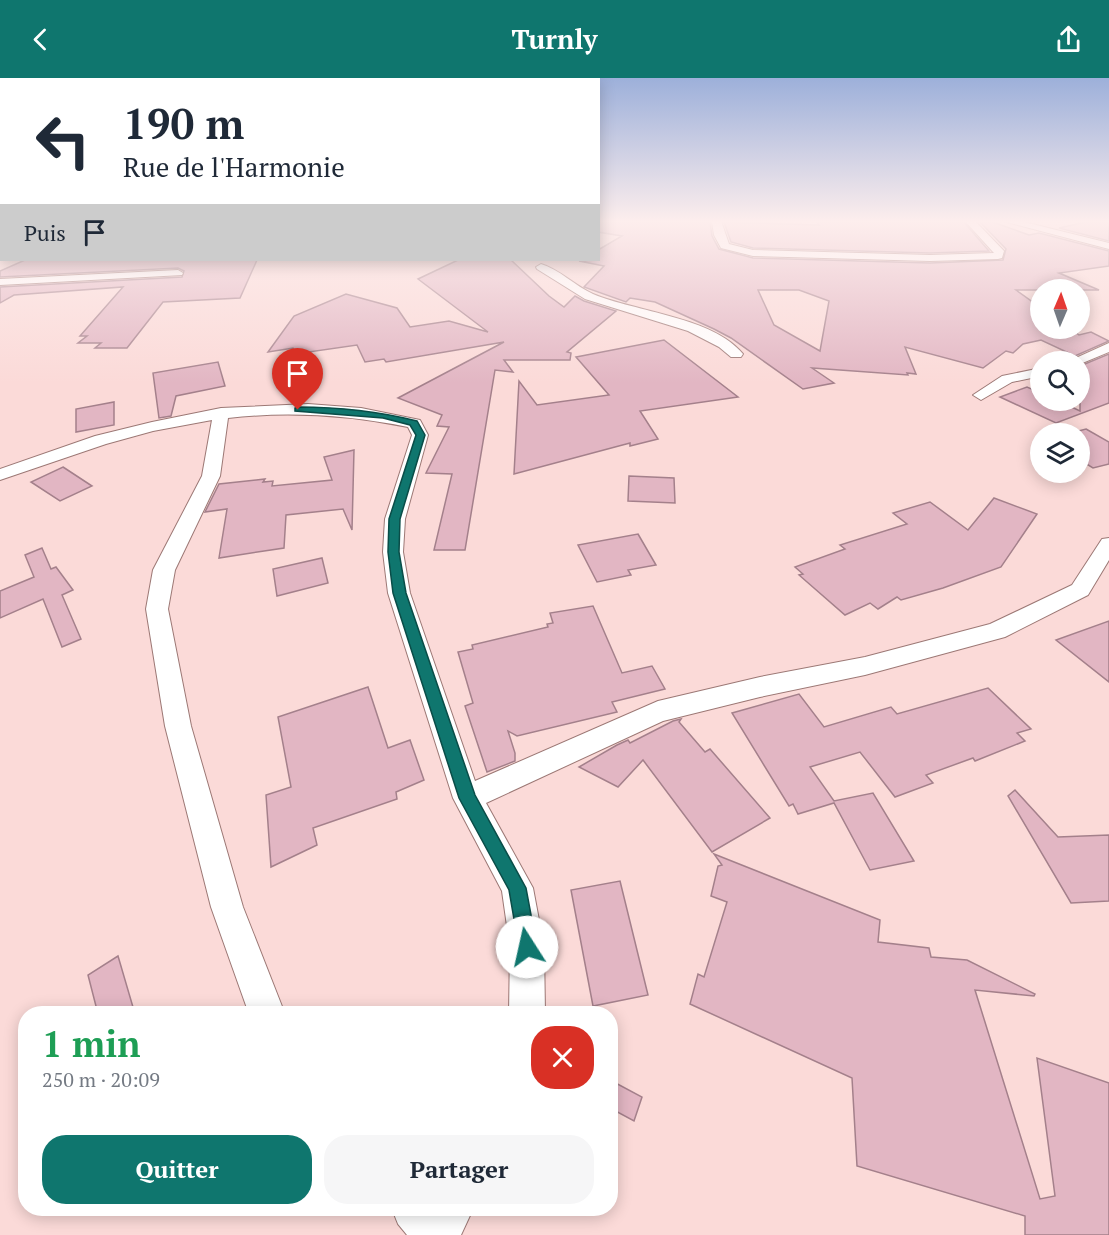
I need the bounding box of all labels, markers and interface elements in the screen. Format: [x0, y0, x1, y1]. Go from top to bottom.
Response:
text: Turnly [511, 21, 598, 57]
icon: back [24, 23, 57, 56]
icon: share [1052, 23, 1085, 56]
text: 190 m [123, 95, 244, 151]
icon: left [24, 102, 102, 180]
text: Rue de l'Harmonie [123, 149, 345, 185]
icon: arrive [78, 216, 111, 249]
text: Puis [24, 218, 66, 247]
north arrow [1030, 279, 1090, 339]
map controls [1030, 279, 1090, 483]
pin [272, 348, 323, 410]
button: search [1030, 351, 1090, 411]
icon: arrive [281, 357, 314, 390]
button: layers [1030, 423, 1090, 483]
position arrow [495, 915, 559, 979]
text: 1 min [42, 1020, 140, 1067]
button: close [531, 1026, 594, 1089]
text: 250 m · 20:09 [42, 1066, 160, 1093]
button: Quitter [42, 1135, 312, 1204]
button: Partager [324, 1135, 594, 1204]

